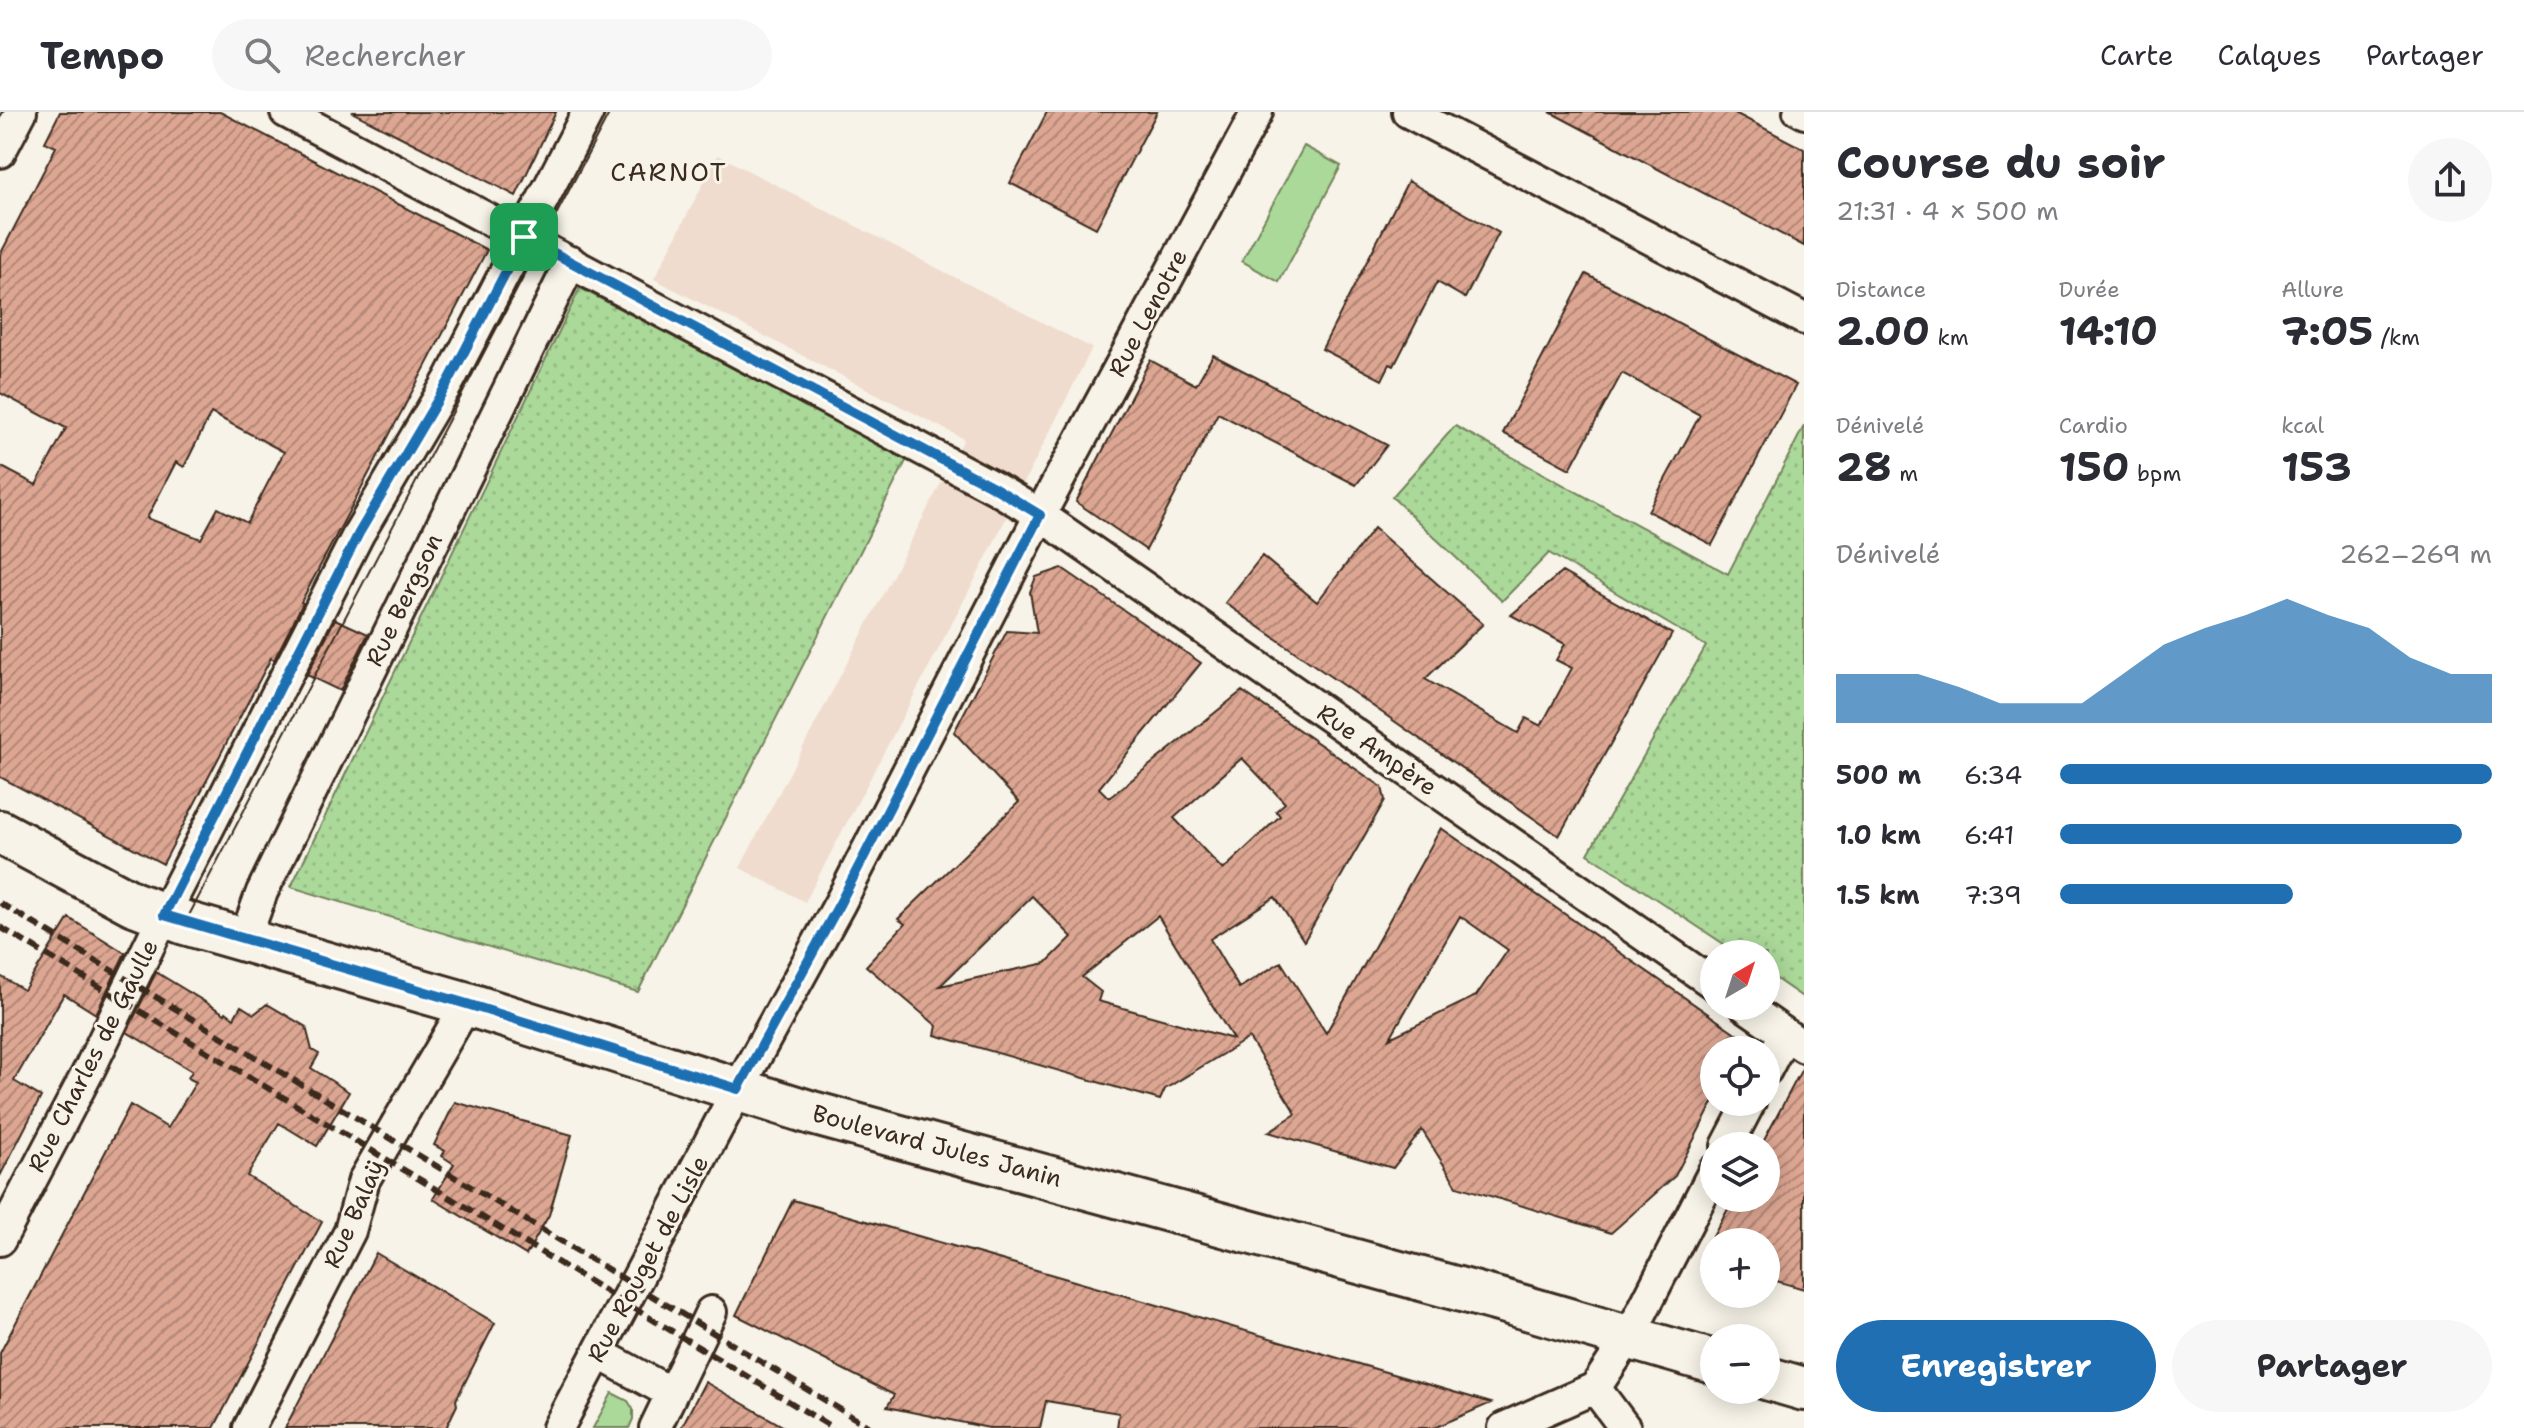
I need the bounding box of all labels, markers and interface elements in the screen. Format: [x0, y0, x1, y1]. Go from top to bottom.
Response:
search box [212, 19, 772, 91]
text: Tempo [40, 30, 164, 81]
icon: search [240, 33, 284, 77]
text: Rechercher [304, 35, 466, 76]
text: Carte [2100, 36, 2173, 74]
text: Calques [2217, 36, 2322, 74]
text: Partager [2366, 36, 2484, 74]
text: Course du soir [1836, 133, 2166, 192]
button: share [2408, 138, 2492, 222]
district label: CARNOT [610, 154, 728, 189]
text: 21:31 · 4 × 500 m [1836, 193, 2059, 228]
pin [490, 203, 558, 271]
icon: arrive [502, 215, 546, 259]
street label: Rue Lenotre [1101, 244, 1195, 382]
text: Distance [1836, 275, 1926, 304]
text: Durée [2059, 275, 2120, 304]
text: Allure [2281, 275, 2344, 304]
text: 2.00 [1836, 304, 1930, 358]
text: 14:10 [2059, 304, 2158, 358]
text: 7:05 [2281, 304, 2373, 358]
text: km [1930, 323, 1969, 352]
text: /km [2373, 323, 2420, 352]
text: Dénivelé [1836, 411, 1924, 440]
text: Cardio [2059, 411, 2128, 440]
text: kcal [2281, 411, 2324, 440]
text: 28 [1836, 440, 1892, 494]
text: 150 [2059, 440, 2130, 494]
text: 153 [2281, 440, 2352, 494]
text: m [1892, 459, 1918, 488]
text: bpm [2130, 459, 2181, 488]
street label: Rue Bergson [358, 528, 450, 672]
text: Dénivelé [1836, 536, 1941, 571]
text: 262–269 m [2339, 536, 2492, 571]
street label: Rue Ampère [1311, 697, 1443, 803]
text: 500 m [1836, 757, 1921, 792]
text: 6:34 [1964, 757, 2022, 792]
text: 1.0 km [1836, 817, 1921, 852]
text: 6:41 [1964, 817, 2015, 852]
text: 1.5 km [1836, 877, 1920, 912]
text: 7:39 [1964, 877, 2022, 912]
street label: Rue Charles de Gaulle [20, 934, 166, 1178]
north arrow [1700, 940, 1780, 1020]
map controls [1700, 940, 1780, 1404]
button: locate [1700, 1036, 1780, 1116]
street label: Boulevard Jules Janin [809, 1097, 1065, 1195]
button: layers [1700, 1132, 1780, 1212]
street label: Rue Rouget de Lisle [580, 1150, 716, 1368]
street label: Rue Balaÿ [316, 1155, 392, 1273]
button: + [1700, 1228, 1780, 1308]
button: Enregistrer [1836, 1320, 2156, 1412]
button: Partager [2172, 1320, 2492, 1412]
button: − [1700, 1324, 1780, 1404]

